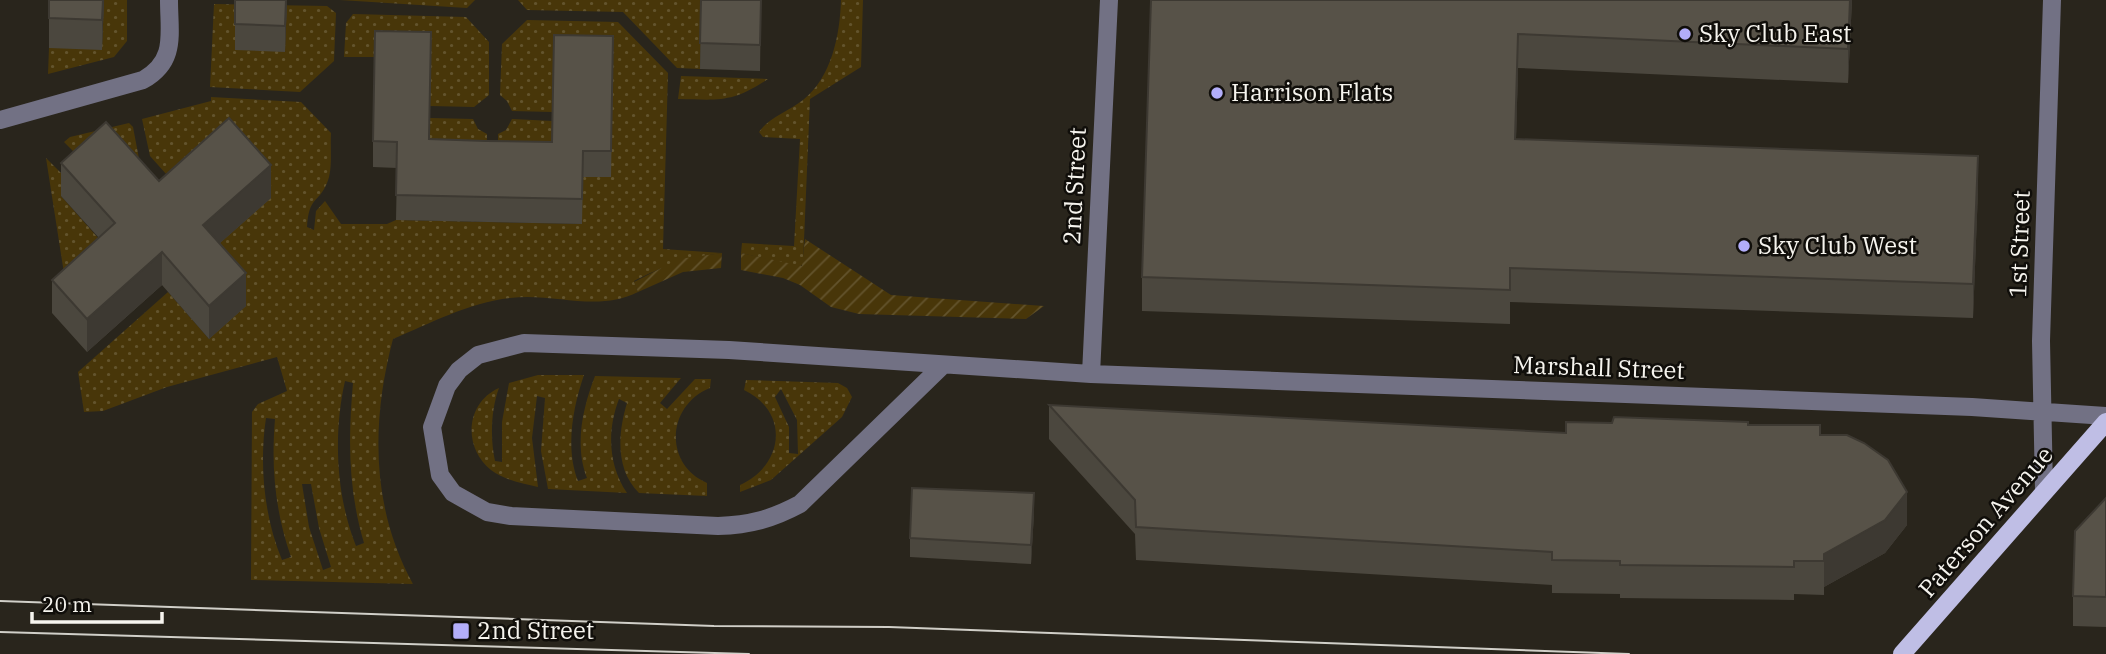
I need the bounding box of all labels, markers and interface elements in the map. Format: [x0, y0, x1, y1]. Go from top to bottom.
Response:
place label: Sky Club East [1699, 17, 1852, 49]
marker: Sky Club East [1677, 26, 1693, 42]
place label: Harrison Flats [1231, 76, 1393, 108]
marker: Harrison Flats [1209, 85, 1225, 101]
street label: 2nd Street [1055, 127, 1093, 245]
street label: 1st Street [2001, 190, 2037, 298]
place label: Sky Club West [1758, 229, 1917, 261]
marker: Sky Club West [1736, 238, 1752, 254]
street label: Marshall Street [1513, 348, 1685, 386]
street label: Paterson Avenue [1911, 439, 2060, 604]
scale bar [32, 580, 161, 624]
text: 20 m [42, 590, 92, 618]
place label: 2nd Street [477, 614, 594, 646]
marker: 2nd Street [451, 621, 471, 641]

